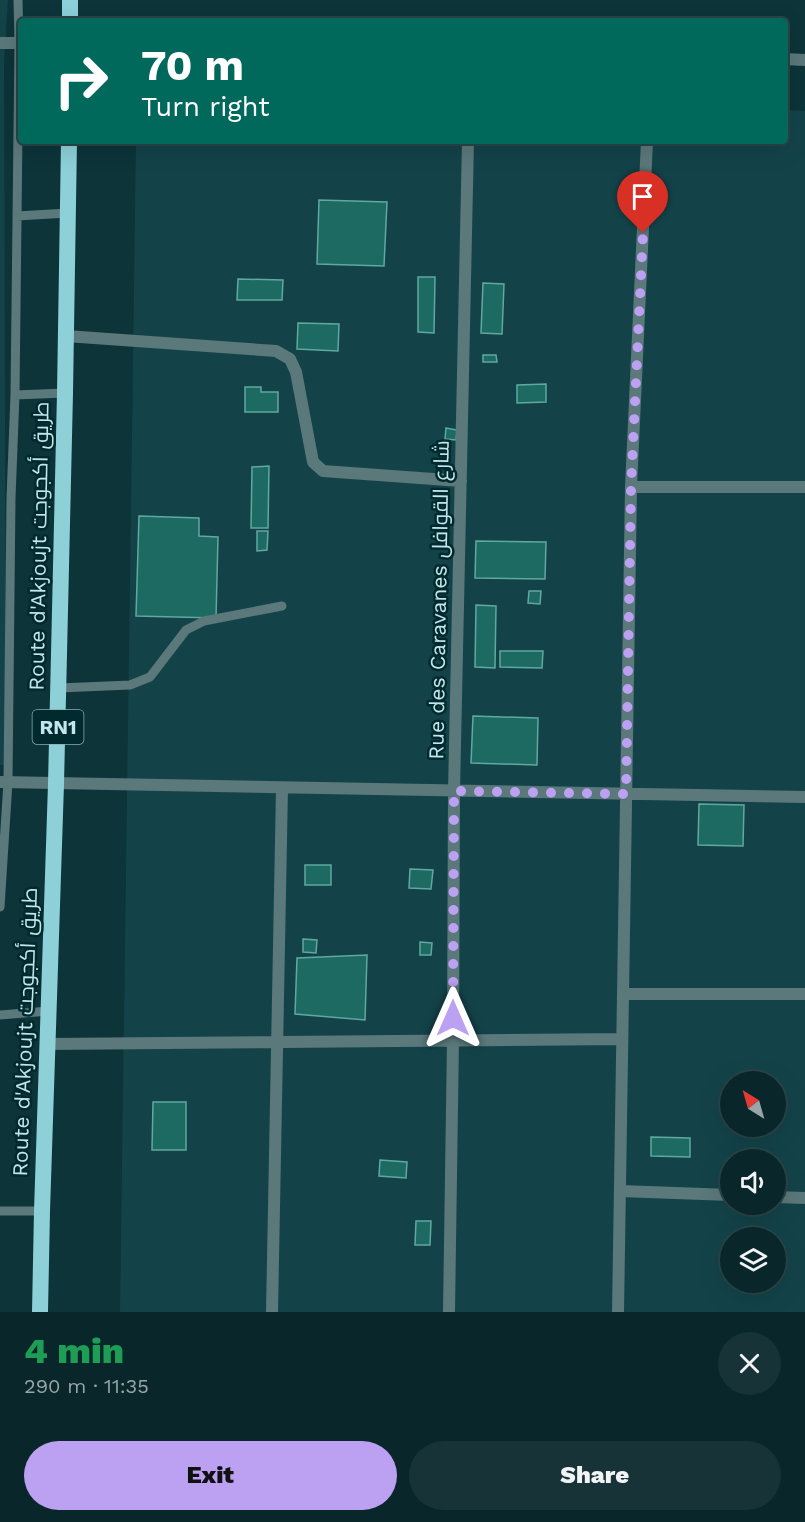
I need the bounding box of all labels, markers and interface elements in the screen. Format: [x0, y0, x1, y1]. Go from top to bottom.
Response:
text: 70 m [141, 41, 244, 90]
icon: right [42, 42, 120, 120]
text: Turn right [141, 91, 270, 123]
pin [617, 171, 668, 233]
icon: arrive [626, 180, 659, 213]
street label: Route d'Akjoujt طريق أكجوجت [23, 401, 55, 691]
street label: Rue des Caravanes شارع القوافل [423, 440, 456, 760]
road number: RN1 [32, 710, 84, 744]
street label: Route d'Akjoujt طريق أكجوجت [7, 887, 43, 1177]
position arrow [421, 986, 485, 1050]
north arrow [720, 1071, 786, 1137]
map controls [720, 1071, 786, 1293]
button: sound [720, 1149, 786, 1215]
button: layers [720, 1227, 786, 1293]
text: 4 min [24, 1330, 124, 1372]
button: close [718, 1332, 781, 1395]
text: 290 m · 11:35 [24, 1374, 149, 1398]
button: Exit [24, 1441, 397, 1510]
button: Share [409, 1441, 781, 1510]

